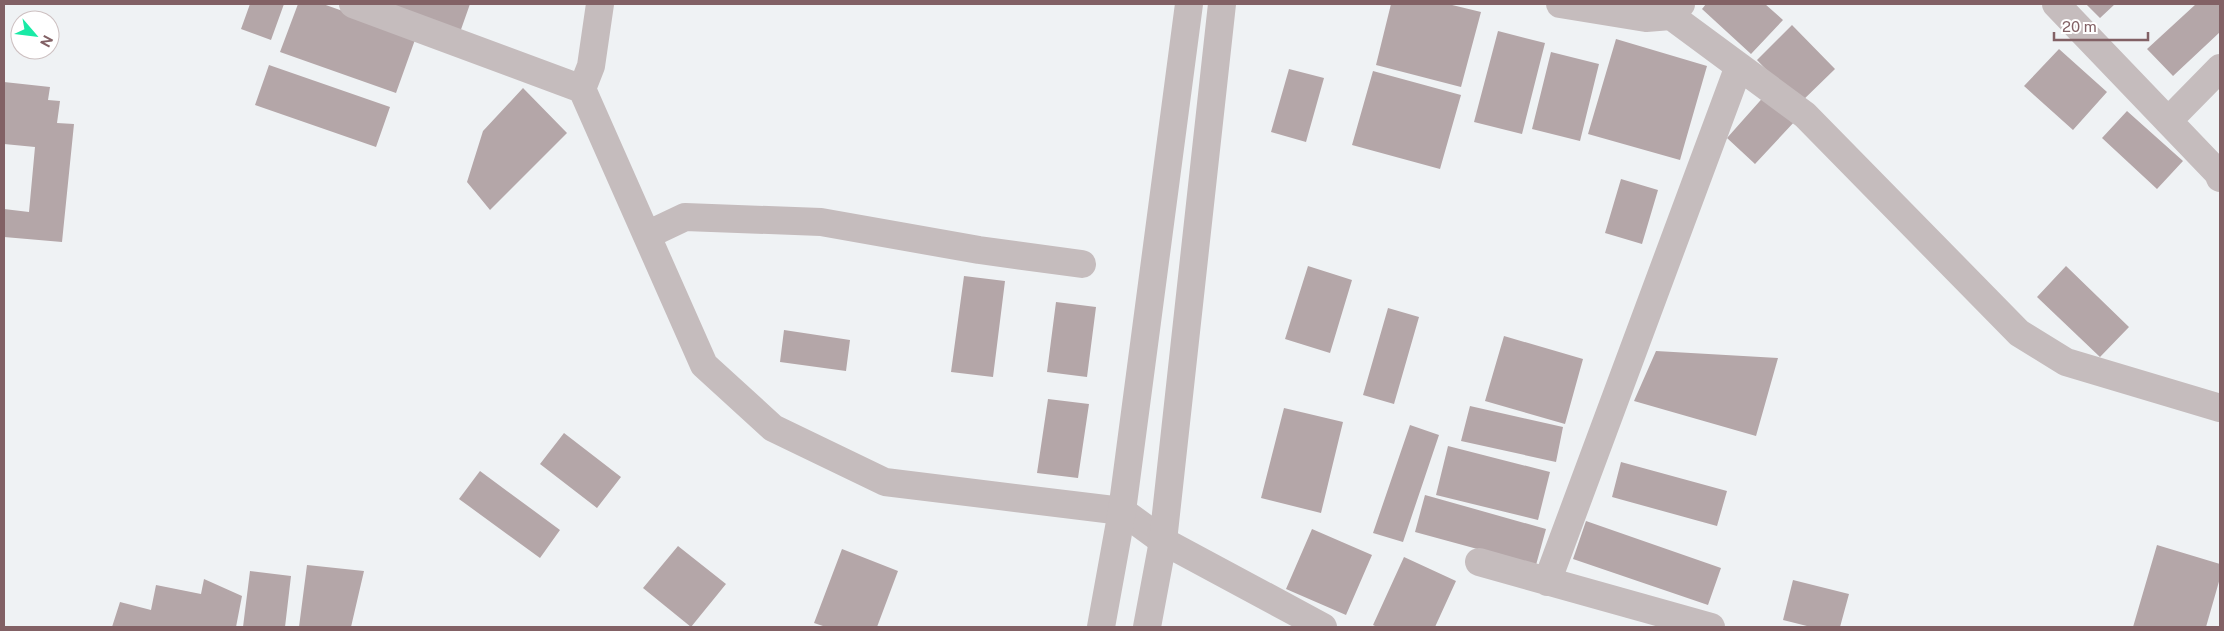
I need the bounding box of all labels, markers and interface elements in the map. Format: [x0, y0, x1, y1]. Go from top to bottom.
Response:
north arrow [10, 10, 60, 60]
scale bar [2054, 10, 2148, 42]
text: 20 m [2062, 18, 2097, 35]
text: N [37, 33, 56, 50]

